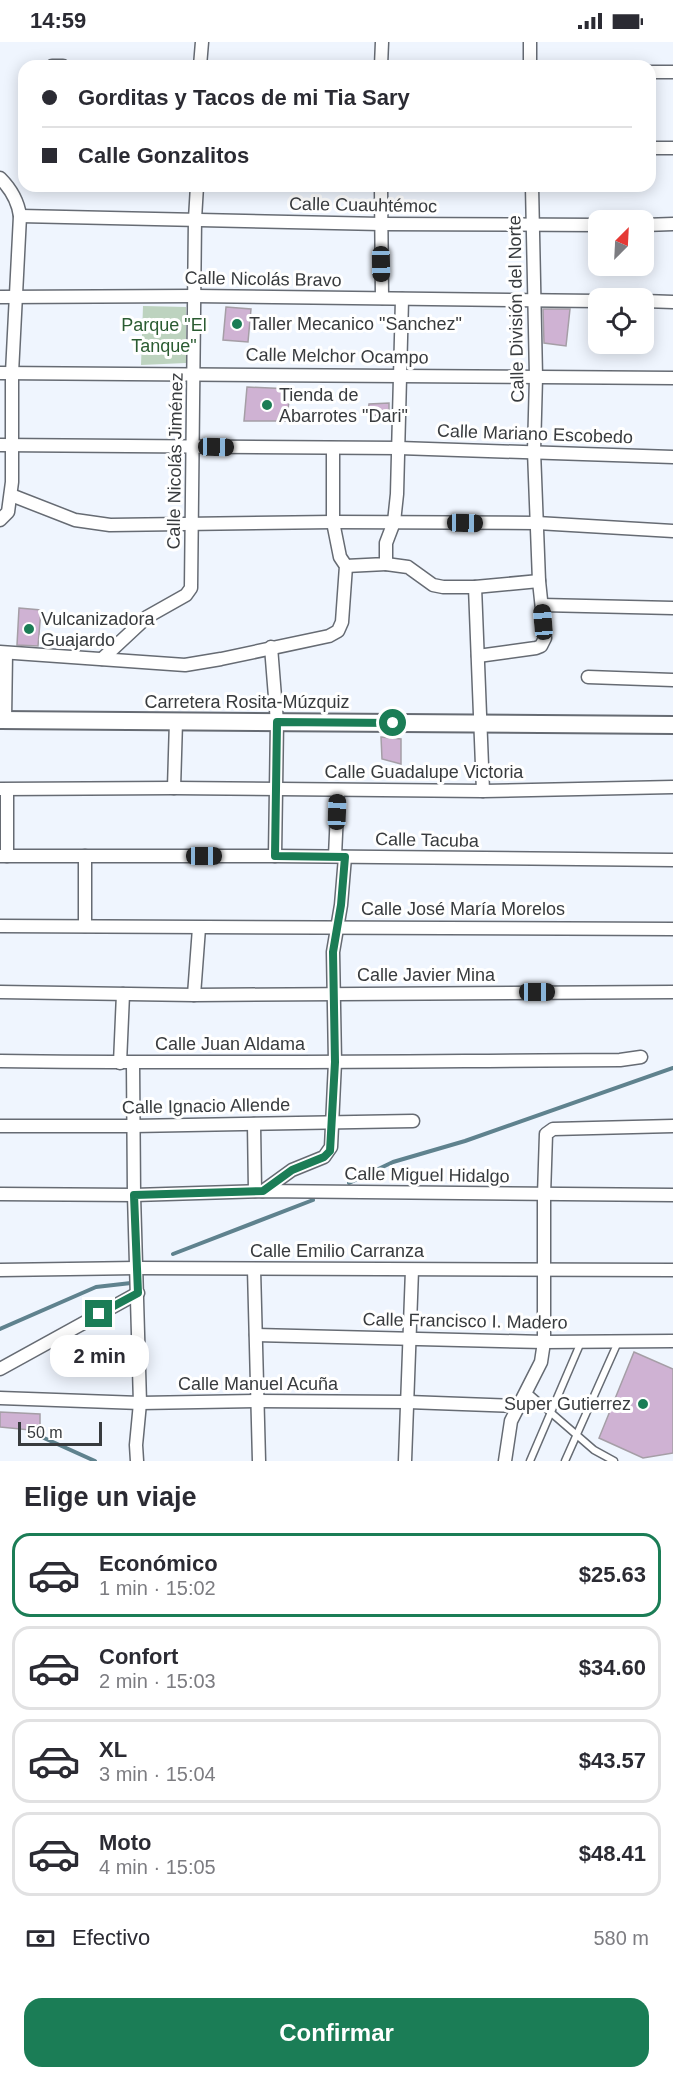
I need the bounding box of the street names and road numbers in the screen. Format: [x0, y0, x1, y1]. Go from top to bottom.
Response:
street label: Calle Cuauhtémoc [289, 194, 437, 216]
street label: Calle División del Norte [504, 215, 528, 403]
street label: Calle Nicolás Bravo [184, 268, 342, 290]
street label: Calle Melchor Ocampo [245, 344, 429, 368]
street label: Calle Nicolás Jiménez [163, 372, 187, 550]
street label: Calle Mariano Escobedo [437, 421, 633, 447]
street label: Carretera Rosita-Múzquiz [144, 692, 350, 712]
street label: Calle Guadalupe Victoria [325, 762, 524, 782]
street label: Calle Tacuba [375, 829, 480, 851]
street label: Calle José María Morelos [361, 899, 565, 919]
street label: Calle Javier Mina [357, 965, 496, 985]
street label: Calle Juan Aldama [155, 1034, 306, 1054]
street label: Calle Ignacio Allende [122, 1095, 290, 1117]
street label: Calle Miguel Hidalgo [344, 1164, 510, 1186]
street label: Calle Emilio Carranza [250, 1241, 425, 1261]
street label: Calle Francisco I. Madero [362, 1309, 568, 1333]
street label: Calle Manuel Acuña [178, 1374, 339, 1394]

